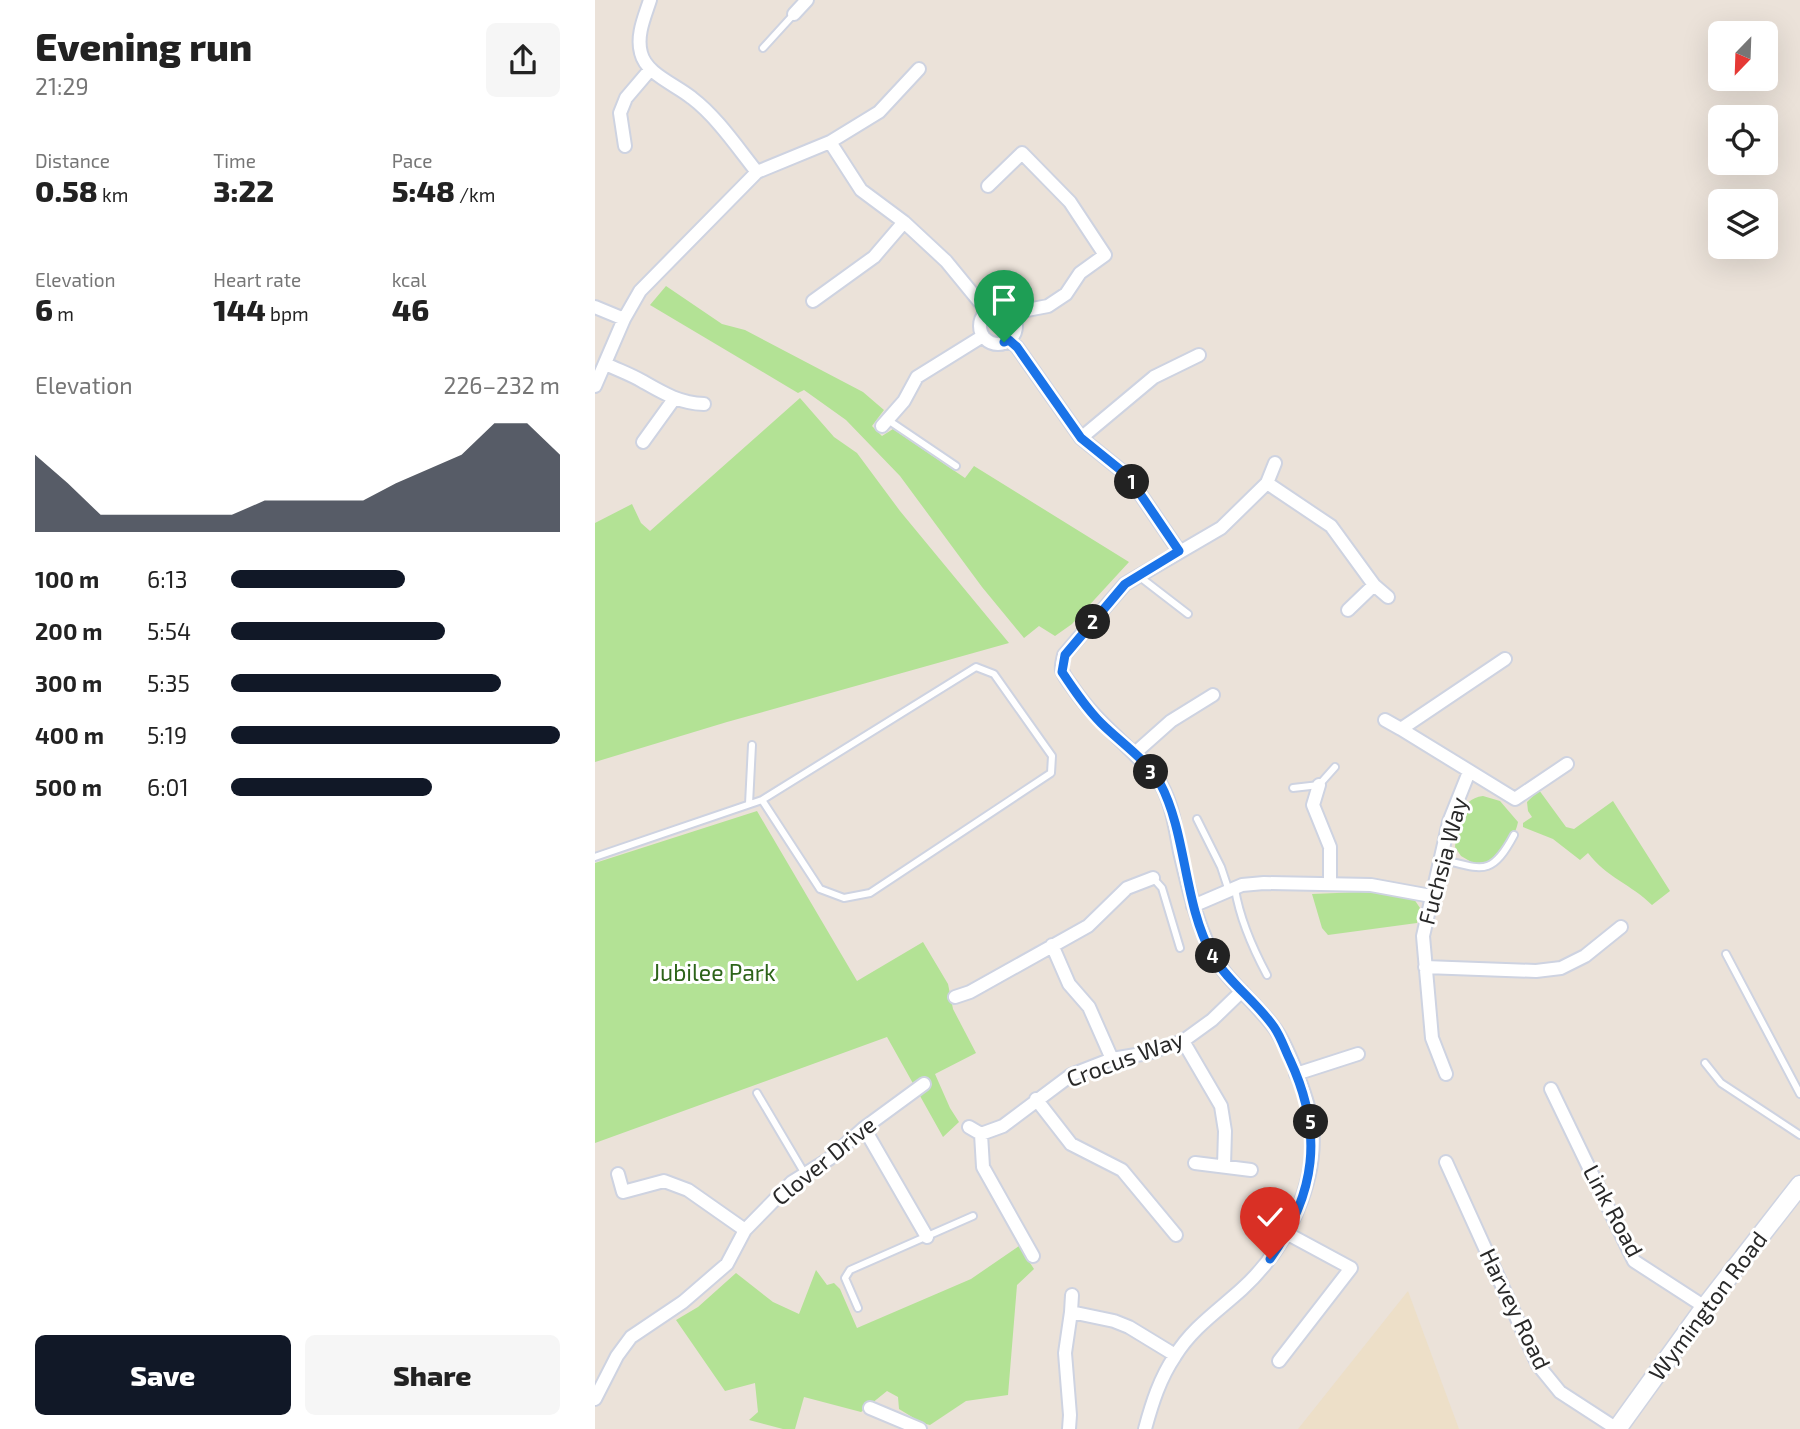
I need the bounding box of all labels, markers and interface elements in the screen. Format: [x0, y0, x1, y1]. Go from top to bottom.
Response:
north arrow [1708, 21, 1778, 91]
map controls [1708, 21, 1778, 259]
text: Evening run [35, 23, 252, 69]
button: share [486, 23, 560, 97]
text: 21:29 [35, 72, 89, 100]
button: locate [1708, 105, 1778, 175]
text: Distance [35, 149, 110, 172]
text: Time [213, 149, 256, 172]
text: Pace [392, 149, 433, 172]
text: 0.58 [35, 172, 98, 208]
text: 3:22 [213, 172, 274, 208]
text: 5:48 [392, 172, 455, 208]
text: km [98, 183, 128, 206]
text: /km [455, 183, 495, 206]
button: layers [1708, 189, 1778, 259]
text: Elevation [35, 268, 116, 291]
text: Heart rate [213, 268, 301, 291]
text: kcal [392, 268, 426, 291]
pin [974, 270, 1034, 342]
icon: arrive [985, 281, 1023, 319]
text: 6 [35, 291, 53, 327]
text: 144 [213, 291, 266, 327]
text: 46 [392, 291, 429, 327]
text: m [53, 302, 74, 325]
text: bpm [266, 302, 309, 325]
text: Elevation [35, 371, 133, 399]
text: 226–232 m [443, 371, 560, 399]
pin: 1 [1115, 464, 1149, 500]
text: 1 [1127, 470, 1136, 493]
text: 100 m [35, 565, 99, 593]
text: 6:13 [147, 565, 188, 593]
pin: 2 [1075, 604, 1111, 640]
text: 2 [1087, 610, 1098, 633]
text: 200 m [35, 617, 103, 645]
text: 5:54 [147, 617, 191, 645]
text: 300 m [35, 669, 102, 697]
text: 5:35 [147, 669, 190, 697]
text: 400 m [35, 721, 104, 749]
text: 5:19 [147, 721, 187, 749]
pin: 3 [1133, 754, 1169, 790]
text: 3 [1145, 760, 1156, 783]
text: 500 m [35, 773, 102, 801]
text: 6:01 [147, 773, 189, 801]
street label: Fuchsia Way [1412, 794, 1472, 928]
pin: 4 [1195, 939, 1231, 974]
text: 4 [1206, 944, 1219, 967]
park label: Jubilee Park [652, 958, 776, 986]
street label: Crocus Way [1062, 1024, 1187, 1092]
pin: 5 [1293, 1104, 1329, 1140]
street label: Clover Drive [766, 1110, 881, 1211]
text: 5 [1305, 1110, 1316, 1133]
street label: Link Road [1578, 1160, 1650, 1261]
pin [1240, 1187, 1300, 1259]
icon: check [1251, 1198, 1289, 1236]
street label: Wymington Road [1642, 1225, 1772, 1385]
street label: Harvey Road [1475, 1243, 1557, 1374]
button: Save [35, 1335, 291, 1415]
button: Share [305, 1335, 560, 1415]

